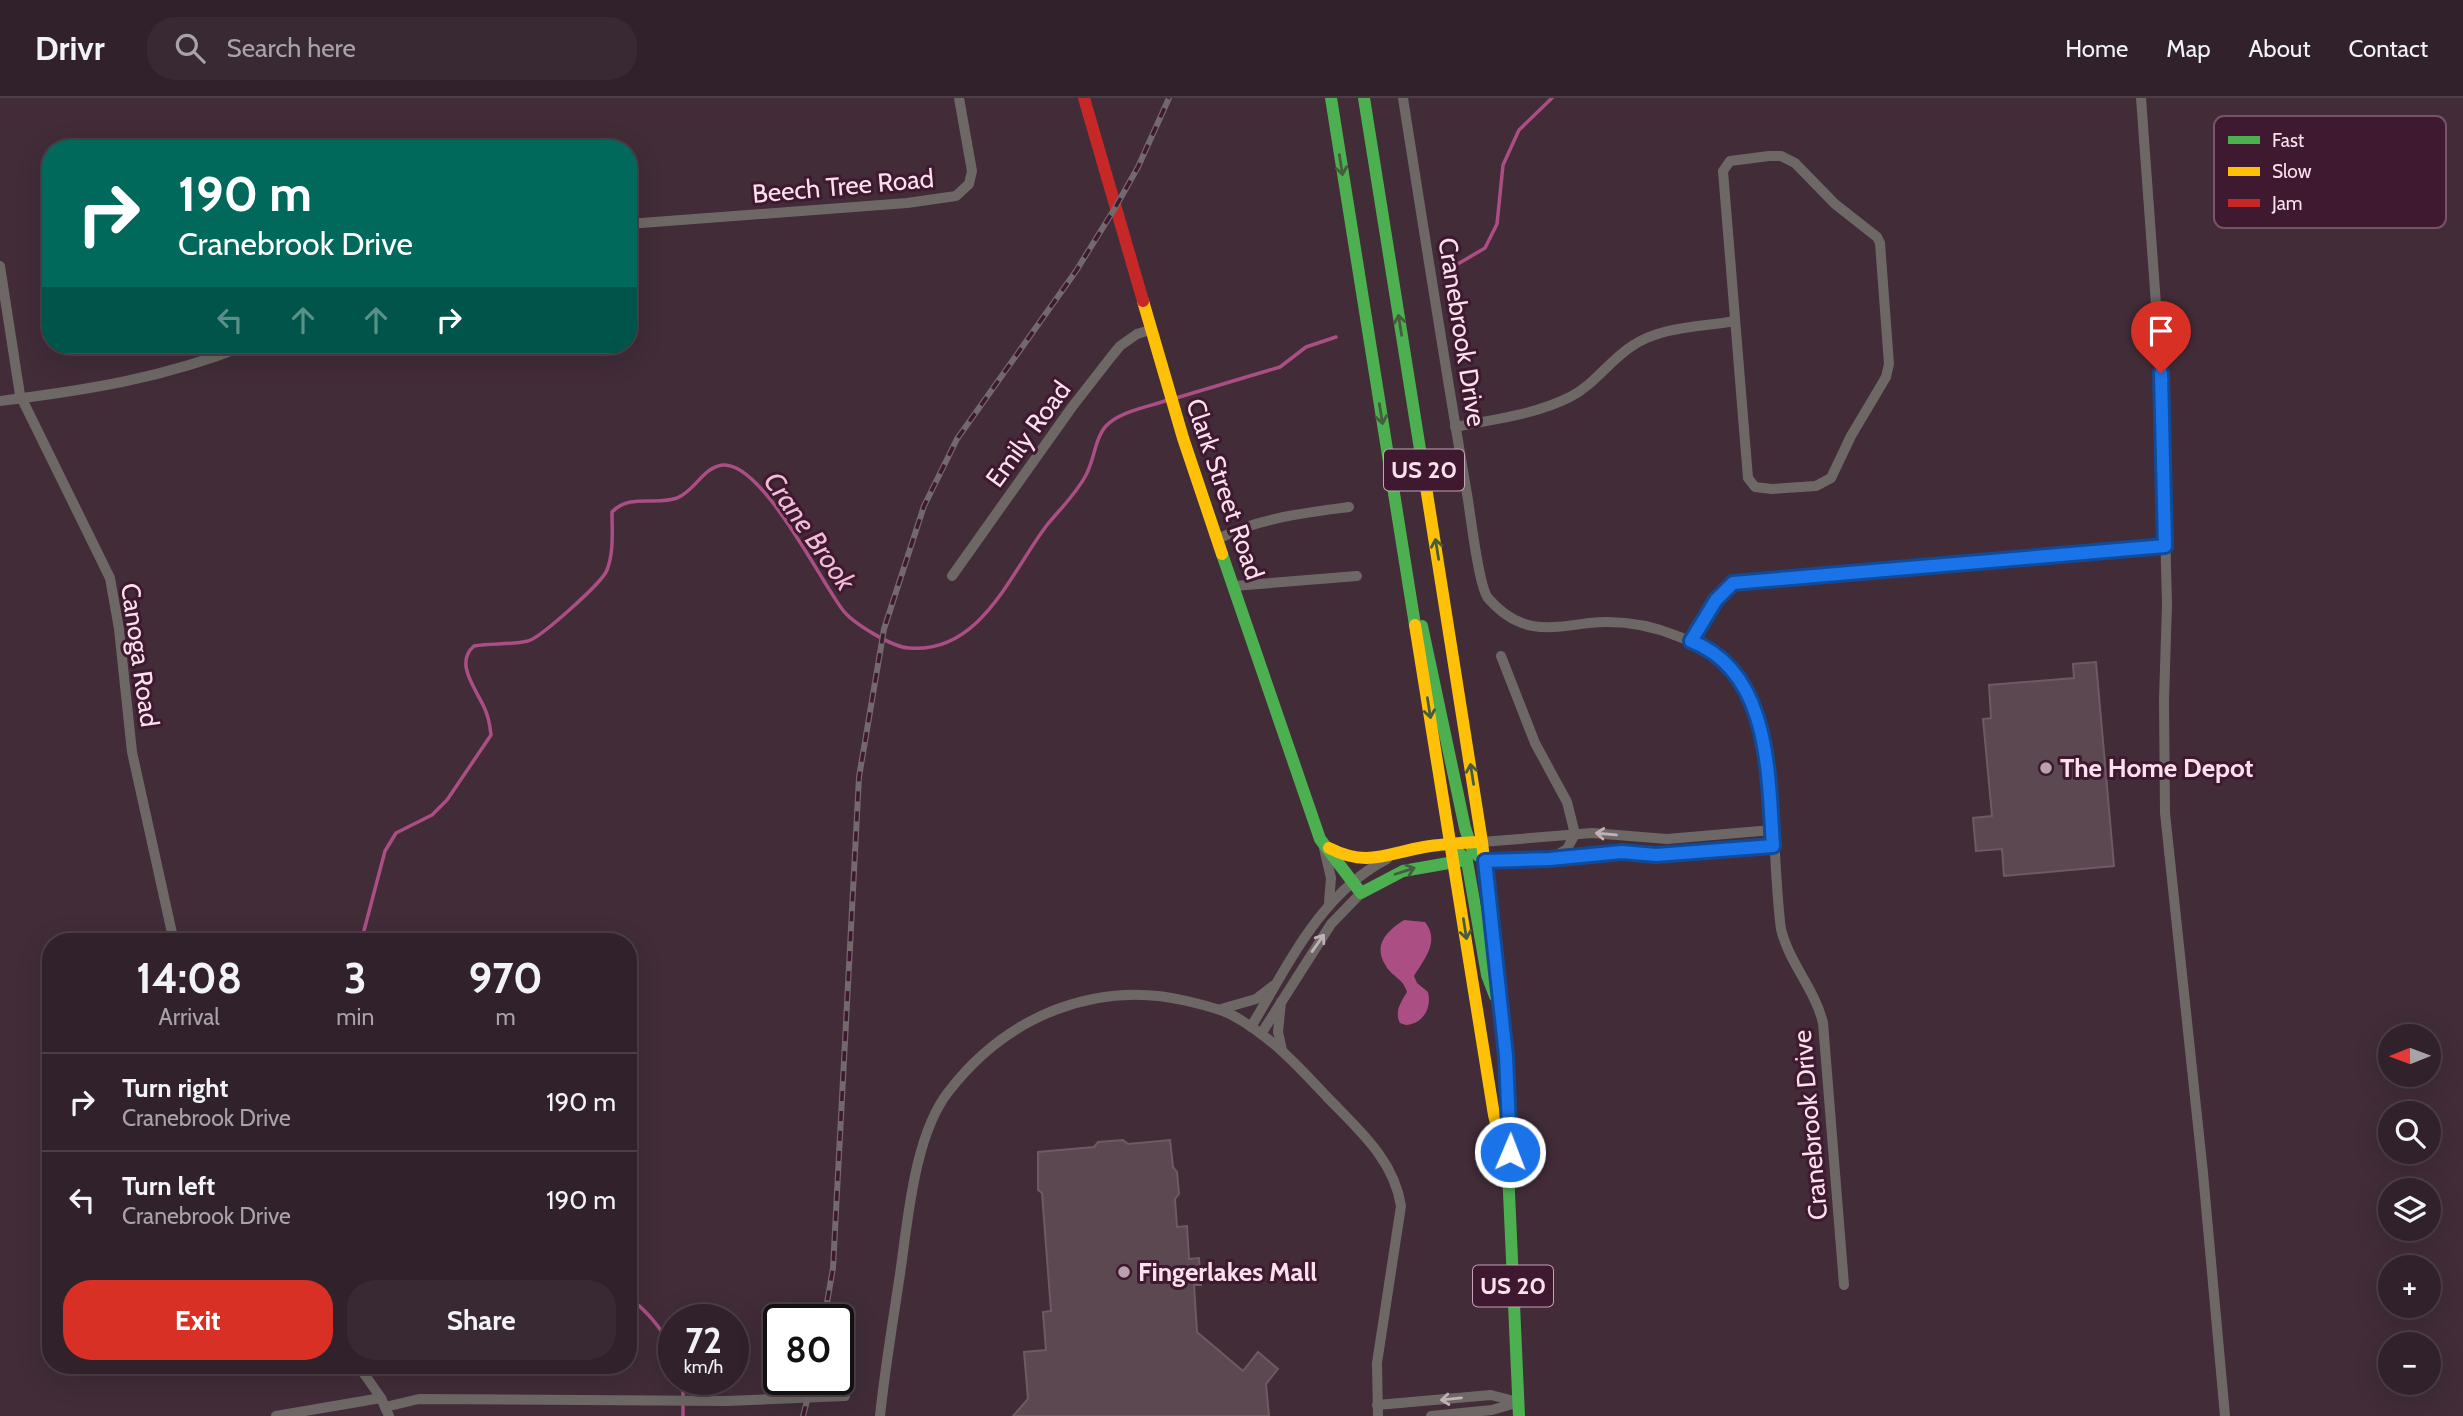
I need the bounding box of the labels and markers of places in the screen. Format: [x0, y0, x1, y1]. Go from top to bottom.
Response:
pin [2131, 301, 2191, 373]
place label: The Home Depot [2060, 752, 2254, 784]
marker: The Home Depot [2038, 760, 2054, 776]
place label: Fingerlakes Mall [1138, 1256, 1317, 1288]
marker: Fingerlakes Mall [1116, 1264, 1132, 1280]

